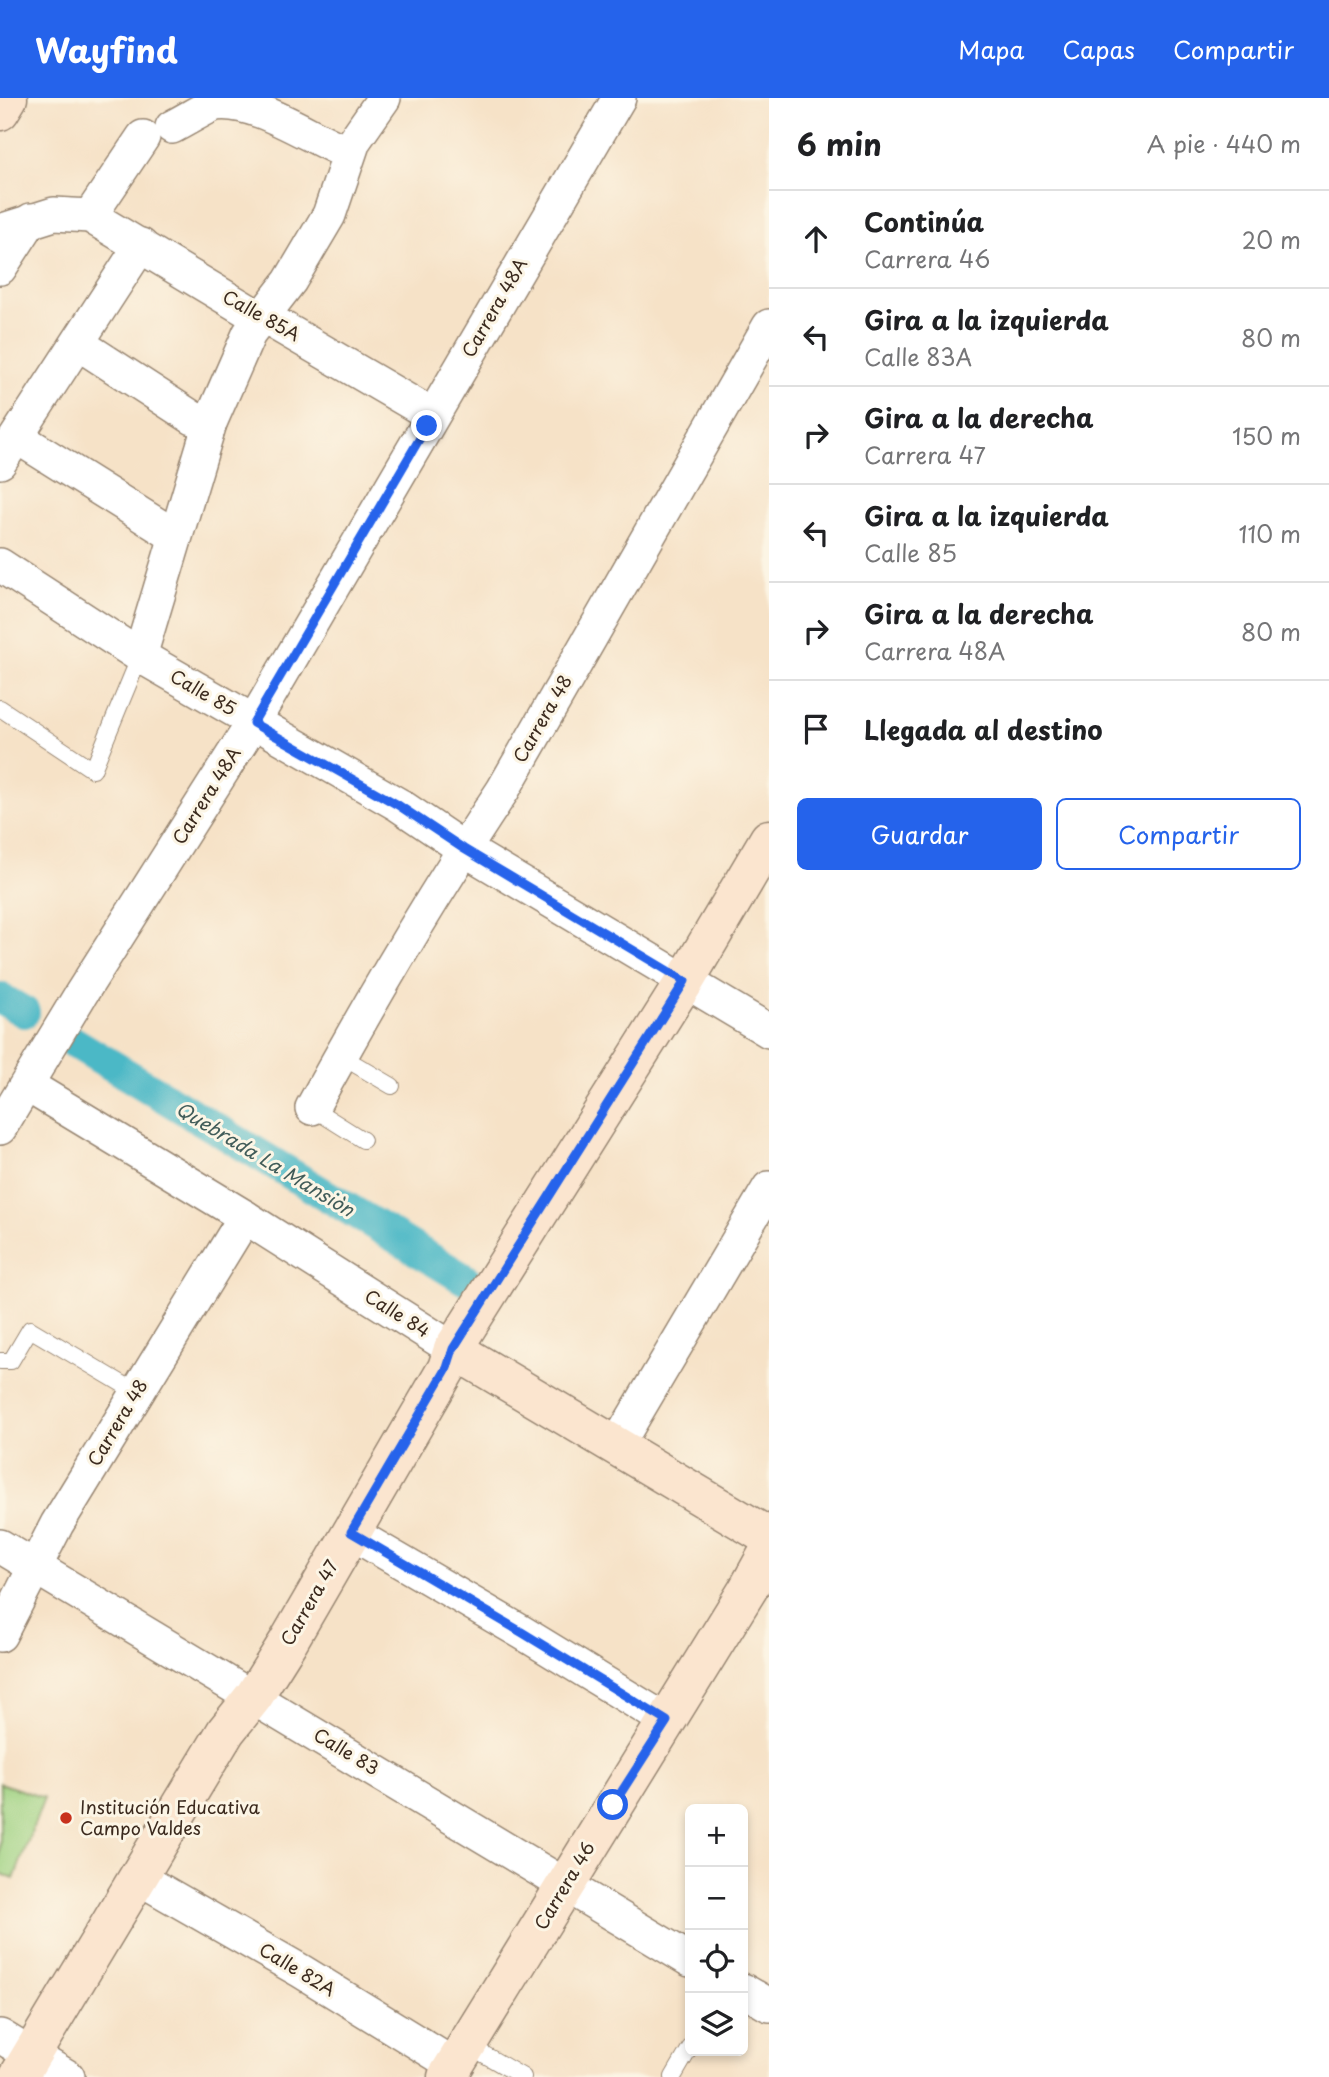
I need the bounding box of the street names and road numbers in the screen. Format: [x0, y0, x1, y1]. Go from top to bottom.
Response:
street label: Carrera 48A [454, 253, 533, 362]
street label: Calle 85A [218, 282, 306, 347]
street label: Calle 85 [166, 662, 242, 722]
street label: Carrera 48 [506, 669, 578, 767]
street label: Carrera 48A [165, 741, 246, 849]
street label: Calle 84 [360, 1282, 436, 1343]
street label: Carrera 48 [80, 1374, 153, 1471]
street label: Carrera 47 [273, 1554, 344, 1650]
street label: Calle 83 [309, 1721, 385, 1781]
street label: Carrera 46 [527, 1836, 601, 1935]
street label: Calle 82A [254, 1935, 341, 2002]

